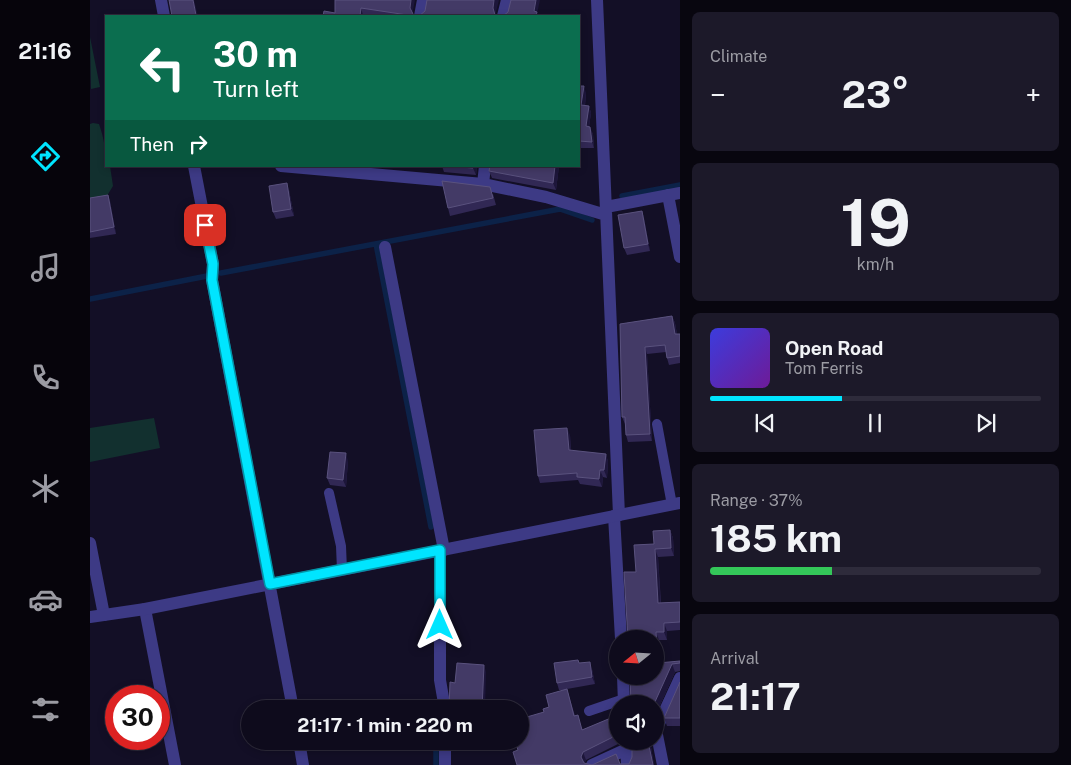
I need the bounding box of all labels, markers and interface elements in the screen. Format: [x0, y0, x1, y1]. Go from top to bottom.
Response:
text: 30 m [213, 34, 298, 75]
icon: left [130, 35, 195, 100]
text: 21:16 [18, 38, 72, 64]
text: Climate [710, 47, 767, 66]
text: 23° [842, 72, 909, 117]
text: Turn left [213, 76, 299, 102]
text: − [710, 78, 726, 111]
text: + [1025, 78, 1041, 111]
icon: right [184, 130, 212, 158]
text: Then [130, 133, 174, 155]
icon: directions [28, 139, 63, 174]
text: 19 [840, 184, 911, 261]
pin [184, 204, 226, 246]
icon: arrive [191, 211, 219, 239]
icon: music [28, 250, 63, 285]
text: km/h [857, 255, 894, 274]
text: Open Road [785, 337, 883, 359]
text: Tom Ferris [785, 359, 863, 378]
icon: phone [28, 360, 63, 395]
icon: previous [751, 409, 779, 437]
icon: pause [861, 409, 889, 437]
icon: next [972, 409, 1000, 437]
icon: climate [28, 471, 63, 506]
text: Range · 37% [710, 491, 803, 510]
text: 185 km [710, 516, 842, 561]
icon: car [28, 582, 63, 617]
position arrow [413, 598, 465, 650]
north arrow [609, 630, 664, 685]
map controls [609, 630, 664, 750]
text: Arrival [710, 649, 759, 668]
text: 21:17 [710, 674, 801, 719]
speed limit sign: 30 [105, 685, 170, 750]
icon: filters [28, 692, 63, 727]
button: sound [609, 695, 664, 750]
text: 21:17 · 1 min · 220 m [297, 714, 473, 736]

